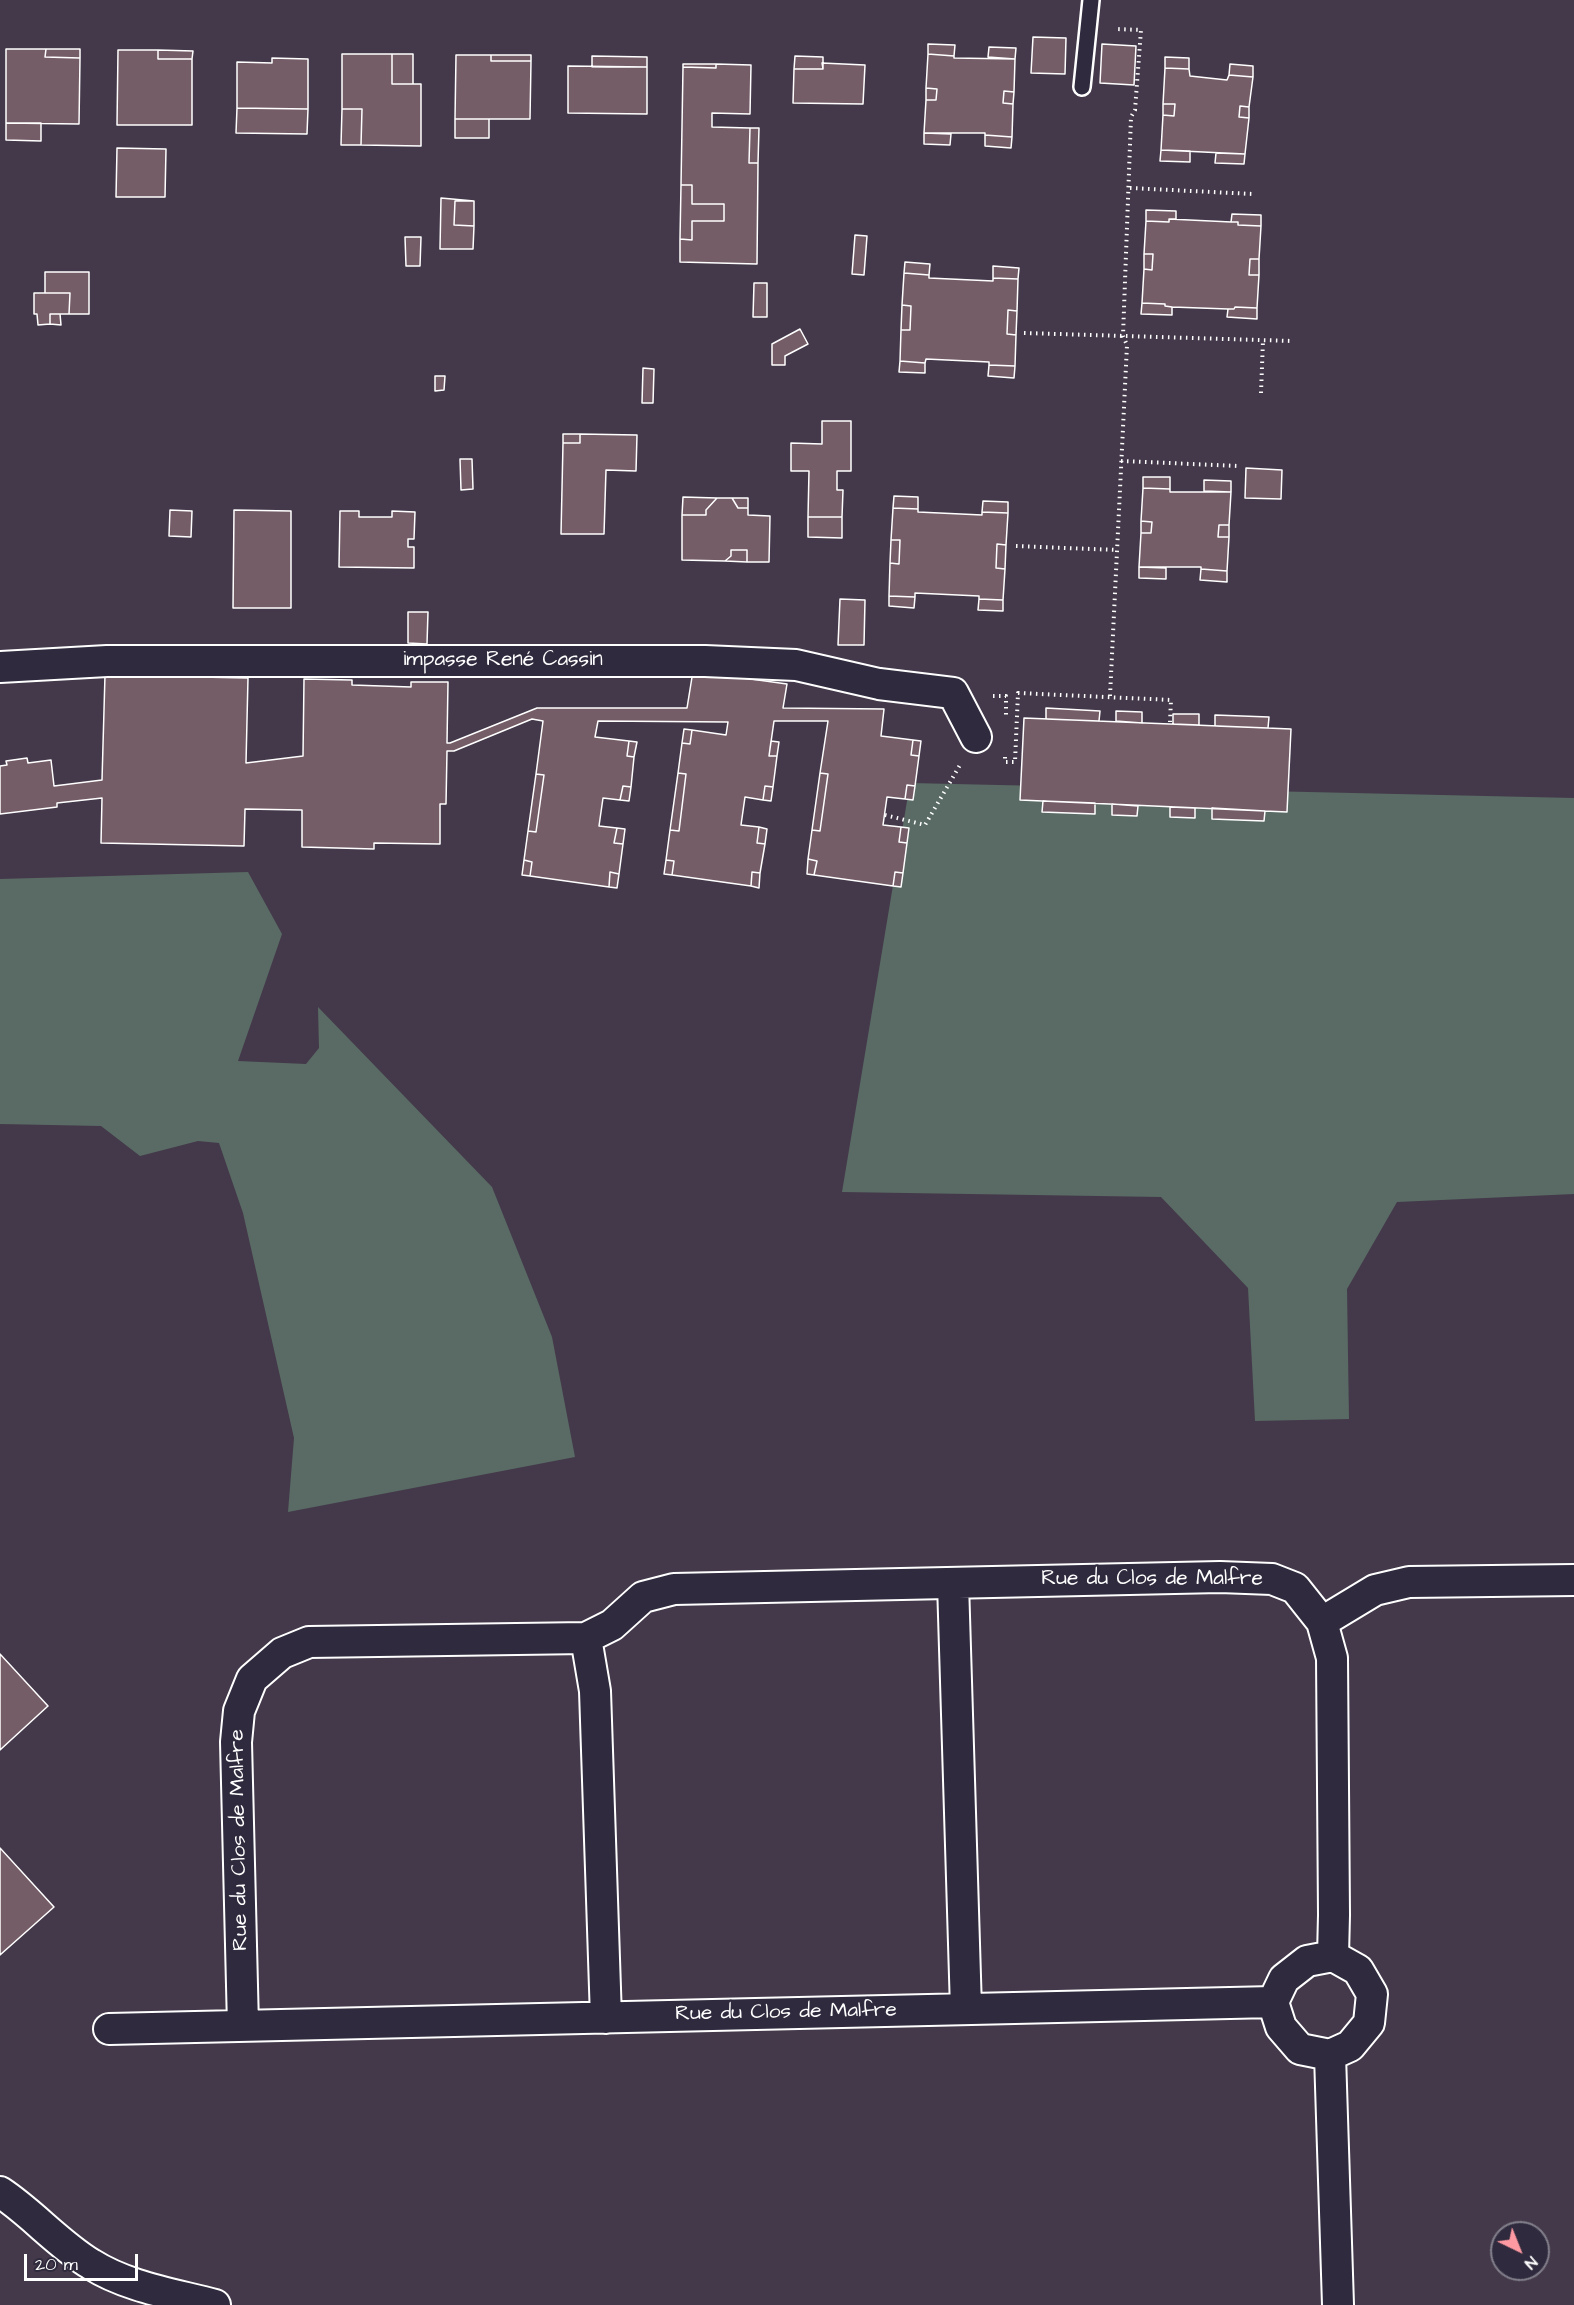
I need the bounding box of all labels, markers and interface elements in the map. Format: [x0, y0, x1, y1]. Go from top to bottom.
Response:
street label: impasse René Cassin [403, 648, 603, 674]
street label: Rue du Clos de Malfre [1041, 1567, 1263, 1593]
street label: Rue du Clos de Malfre [225, 1729, 255, 1951]
street label: Rue du Clos de Malfre [675, 1998, 897, 2028]
north arrow [1490, 2221, 1550, 2281]
scale bar [27, 2242, 141, 2280]
text: N [1520, 2251, 1542, 2274]
text: 20 m [35, 2252, 78, 2277]

